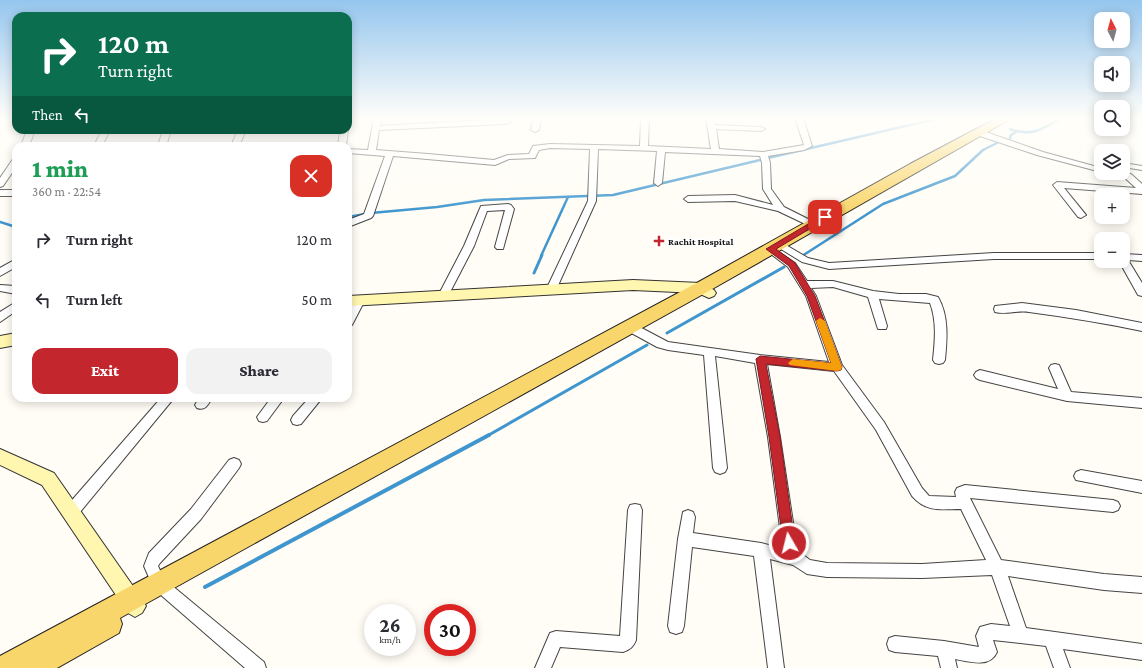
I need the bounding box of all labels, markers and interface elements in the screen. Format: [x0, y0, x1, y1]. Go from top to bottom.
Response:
north arrow [1094, 12, 1130, 48]
map controls [1094, 12, 1130, 268]
icon: right [32, 28, 84, 80]
text: 120 m [98, 28, 169, 59]
button: sound [1094, 56, 1130, 92]
text: Turn right [98, 61, 172, 81]
button: search [1094, 100, 1130, 136]
icon: left [71, 104, 93, 126]
text: Then [32, 107, 63, 123]
button: layers [1094, 144, 1130, 180]
text: 1 min [32, 155, 88, 182]
button: close [290, 155, 332, 197]
text: 360 m · 22:54 [32, 184, 101, 199]
button: + [1094, 188, 1130, 224]
pin [808, 200, 842, 234]
icon: arrive [814, 206, 836, 228]
icon: right [32, 229, 54, 251]
text: Turn right [66, 232, 133, 248]
text: 120 m [297, 232, 332, 248]
button: − [1094, 232, 1130, 268]
marker: Rachit Hospital [653, 235, 665, 247]
place label: Rachit Hospital [668, 236, 733, 247]
icon: left [32, 289, 54, 311]
text: Turn left [66, 292, 122, 308]
text: 50 m [302, 292, 332, 308]
button: Exit [32, 348, 178, 394]
button: Share [186, 348, 332, 394]
position arrow [768, 522, 810, 564]
speed limit sign: 30 [424, 604, 476, 656]
text: 26 [379, 614, 401, 636]
text: km/h [379, 634, 401, 645]

